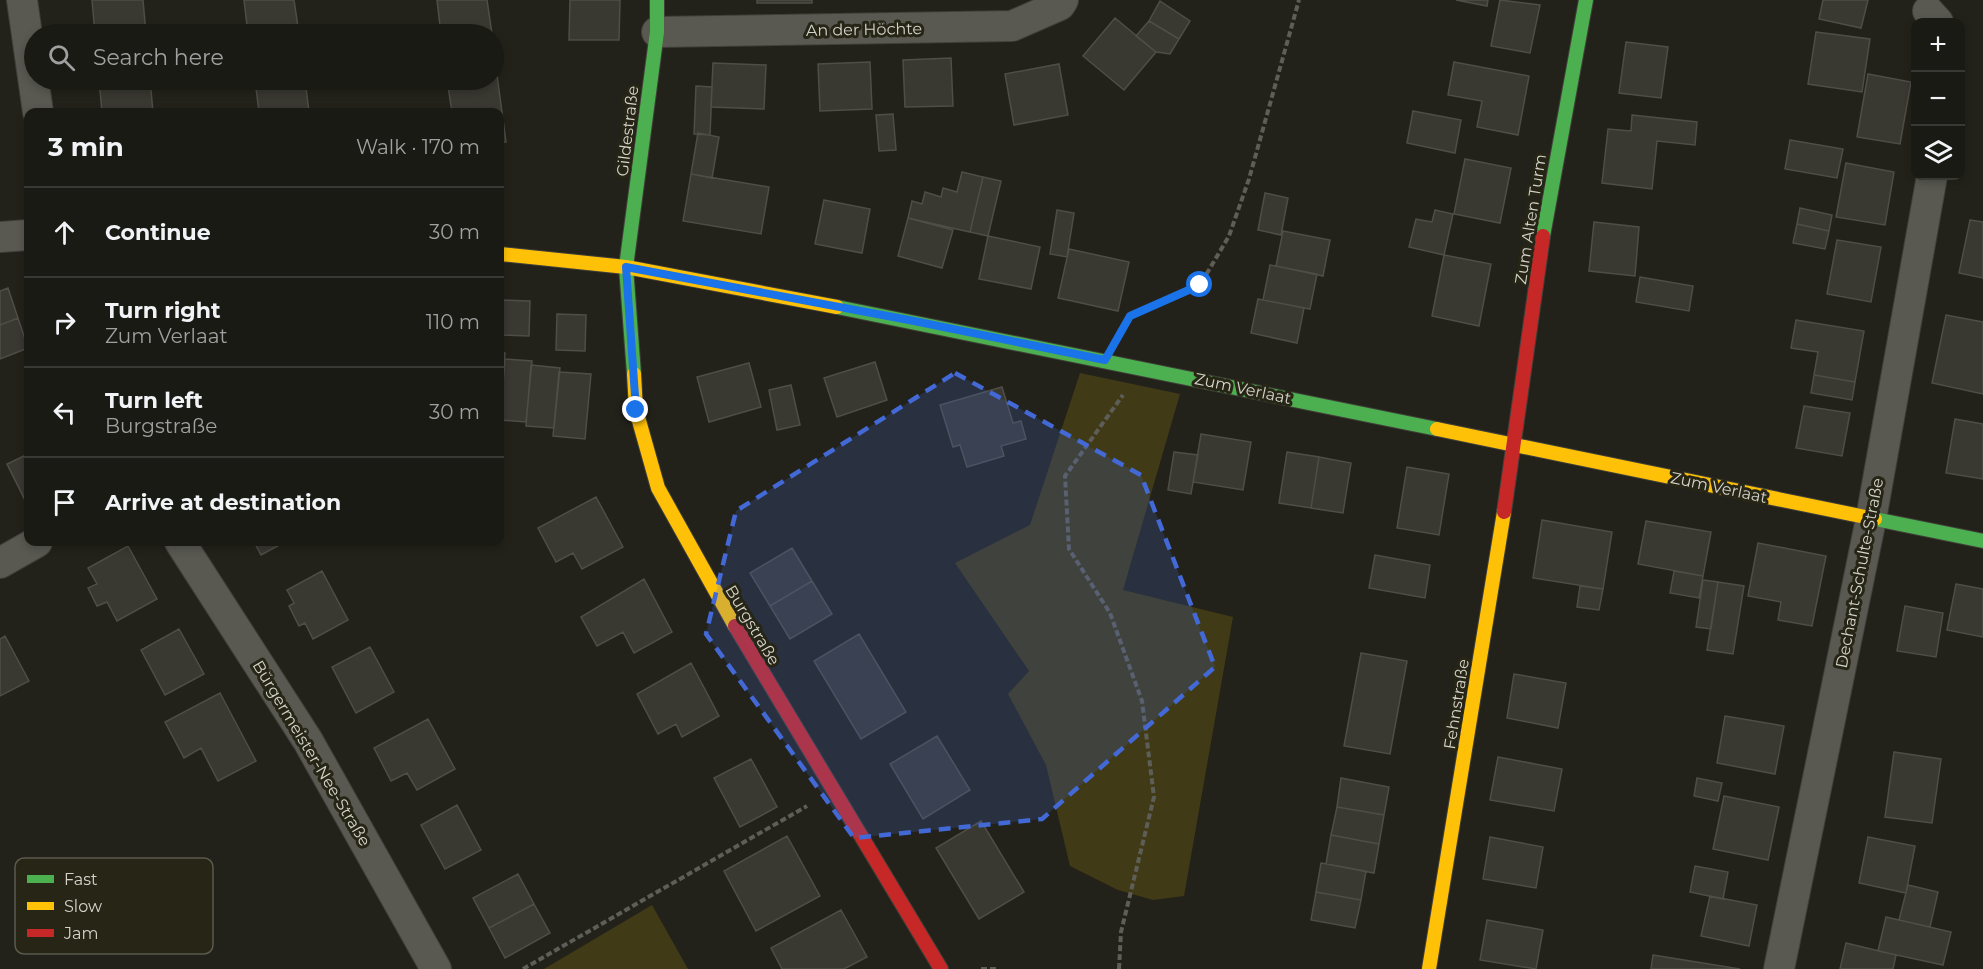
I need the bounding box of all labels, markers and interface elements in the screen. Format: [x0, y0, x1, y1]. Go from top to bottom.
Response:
map controls [1911, 18, 1965, 180]
button: + [1911, 18, 1965, 72]
street label: An der Höchte [806, 19, 922, 40]
search box [24, 24, 504, 90]
icon: search [45, 41, 78, 74]
text: Search here [93, 44, 224, 71]
button: − [1911, 72, 1965, 126]
street label: Gildestraße [613, 85, 642, 178]
button: layers [1911, 126, 1965, 180]
text: 3 min [48, 131, 124, 163]
text: Walk · 170 m [356, 135, 480, 159]
street label: Zum Alten Turm [1511, 153, 1550, 286]
icon: ahead [48, 216, 81, 249]
text: Continue [105, 219, 211, 246]
text: 30 m [429, 220, 480, 244]
route start [1186, 271, 1212, 297]
text: Turn right [105, 297, 220, 324]
icon: right [48, 306, 81, 339]
text: 110 m [426, 310, 480, 334]
text: Zum Verlaat [105, 324, 228, 348]
street label: Zum Verlaat [1193, 369, 1293, 408]
text: Turn left [105, 387, 203, 414]
icon: left [48, 396, 81, 429]
route end [622, 396, 648, 422]
text: 30 m [429, 400, 480, 424]
text: Burgstraße [105, 414, 217, 438]
street label: Zum Verlaat [1669, 468, 1769, 507]
street label: Dechant-Schulte-Straße [1832, 476, 1887, 670]
icon: arrive [48, 486, 81, 519]
text: Arrive at destination [105, 489, 341, 516]
street label: Burgstraße [721, 582, 784, 669]
street label: Bürgermeister-Nee-Straße [249, 657, 375, 849]
street label: Fehnstraße [1440, 658, 1473, 751]
legend [15, 858, 213, 954]
text: Fast [64, 870, 98, 889]
text: Slow [64, 897, 102, 916]
text: Jam [63, 924, 98, 943]

